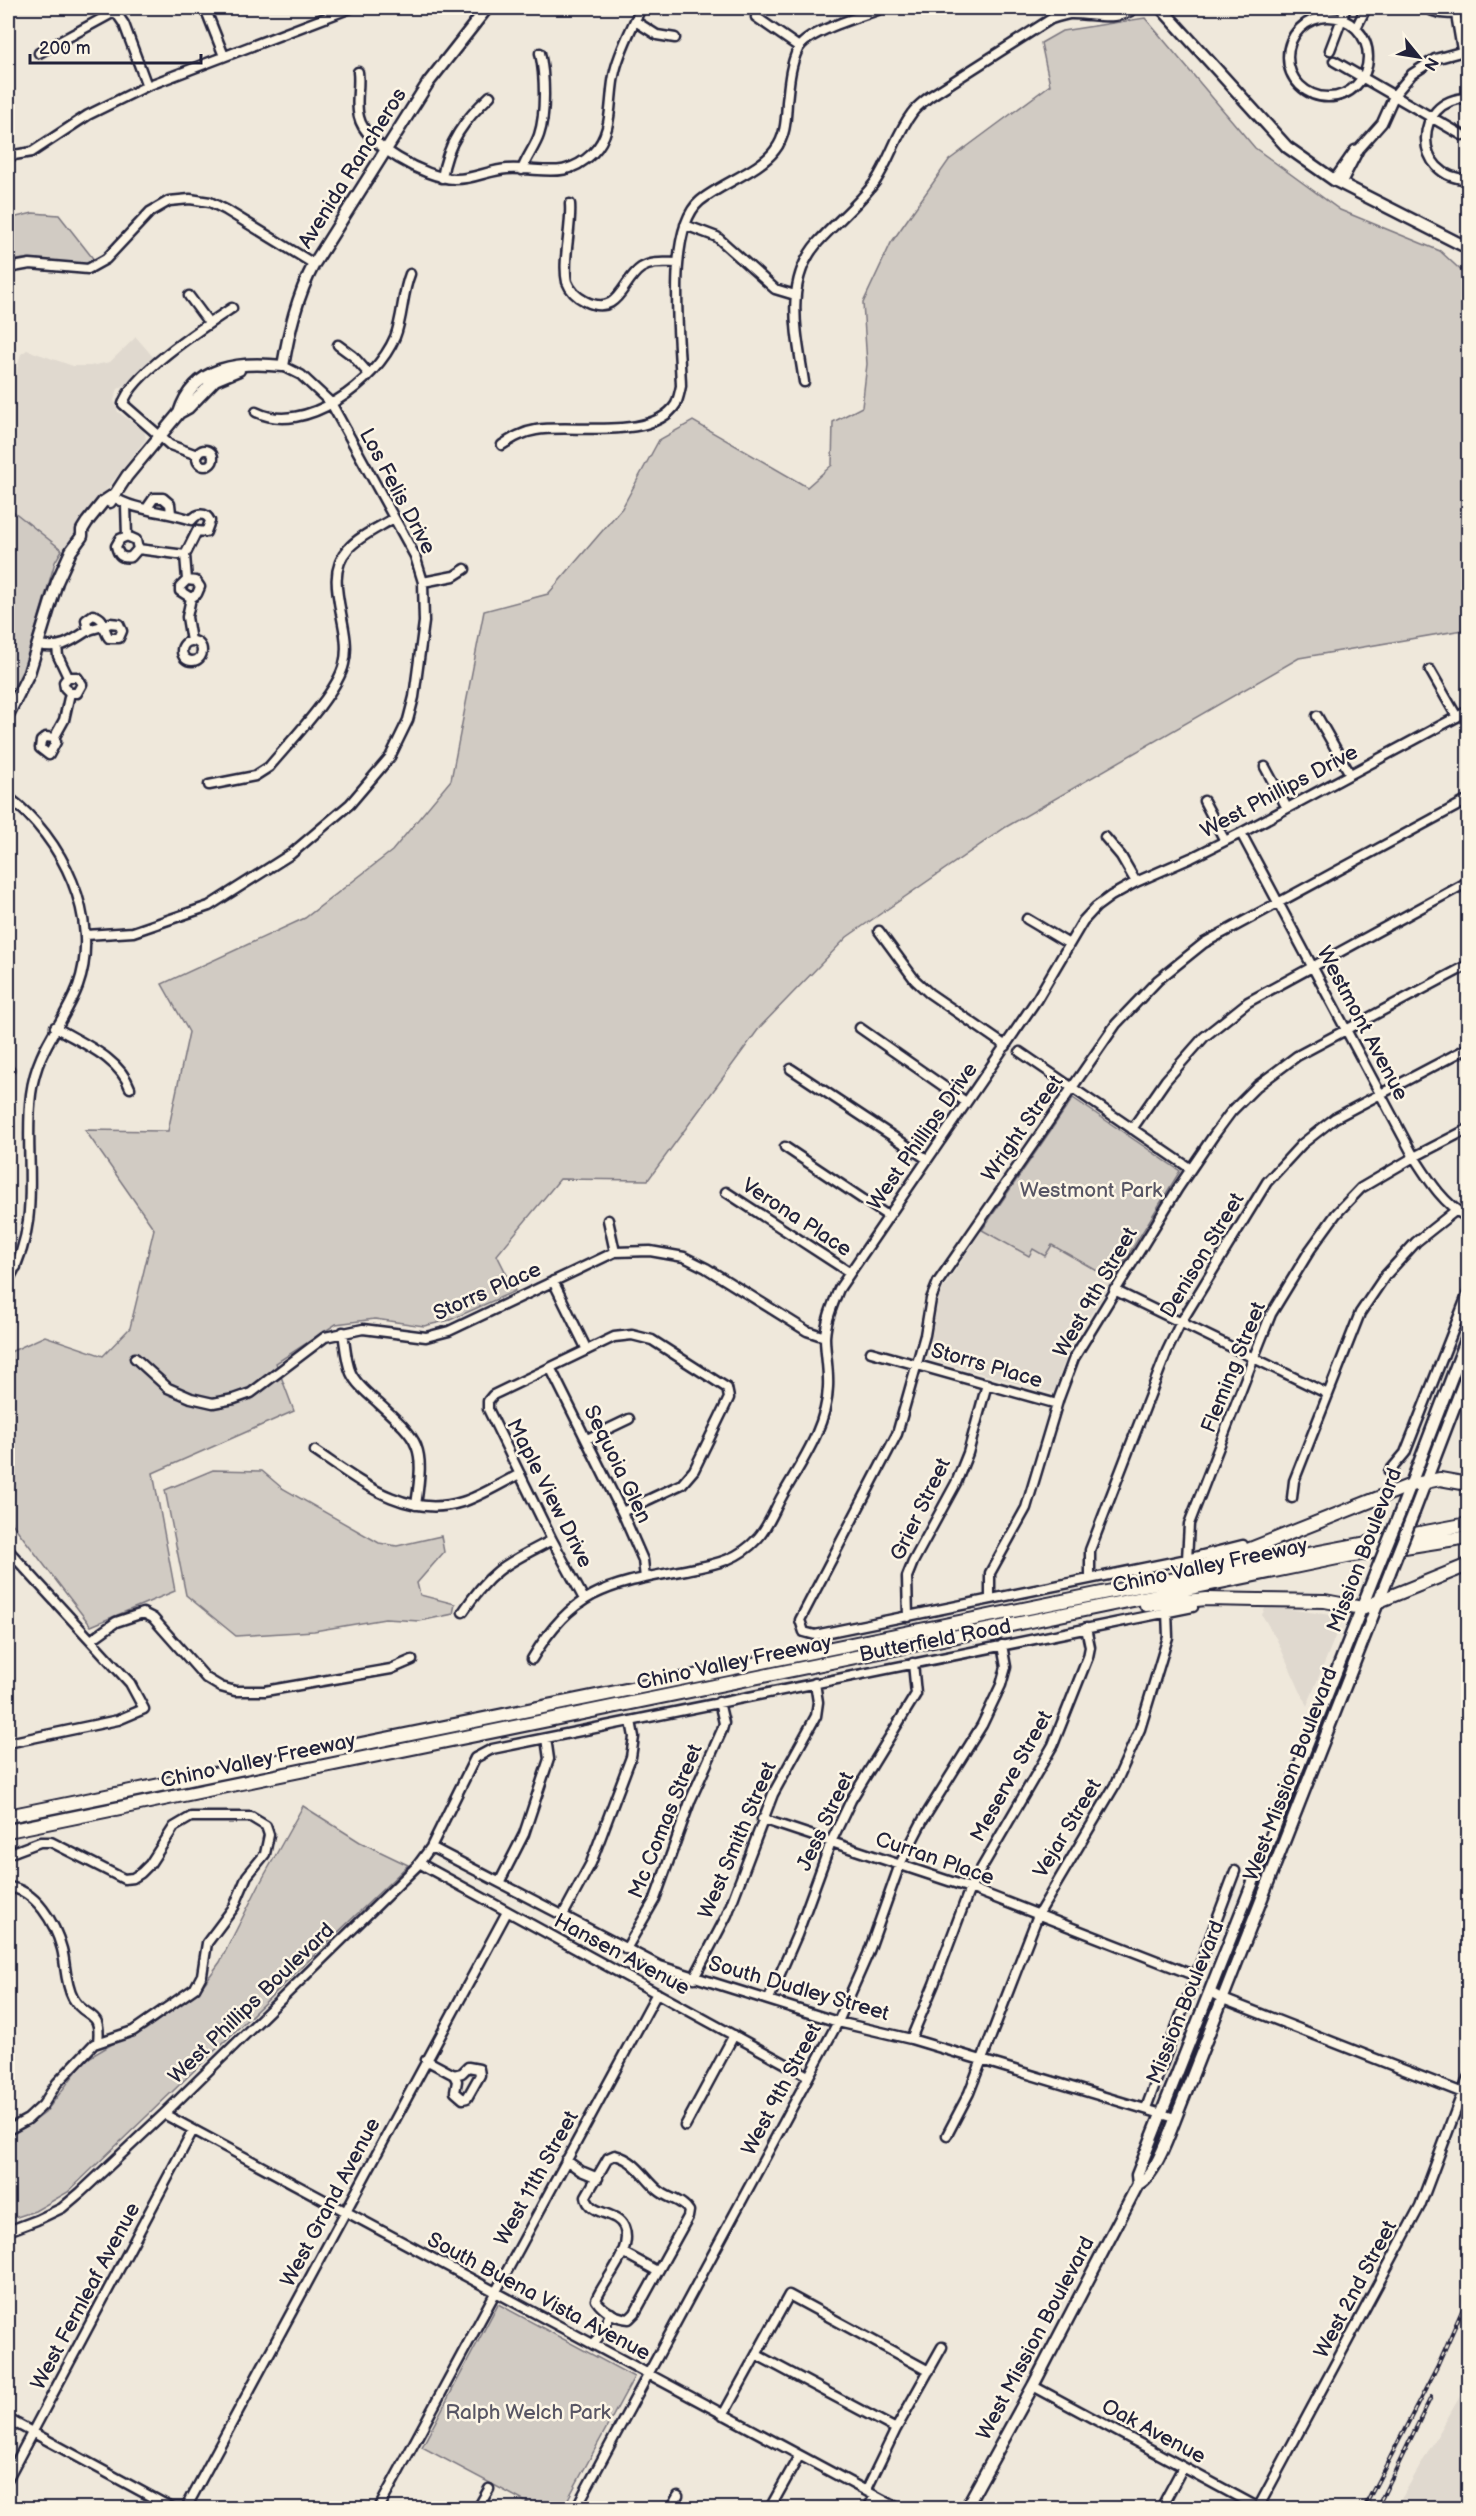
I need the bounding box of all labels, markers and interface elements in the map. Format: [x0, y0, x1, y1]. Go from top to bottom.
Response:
scale bar [30, 27, 201, 65]
north arrow [1389, 27, 1449, 87]
text: 200 m [39, 38, 91, 59]
text: N [1419, 54, 1442, 74]
street label: Avenida Rancheros [293, 83, 412, 253]
street label: Los Felis Drive [354, 424, 441, 558]
street label: West Phillips Drive [1196, 739, 1362, 843]
street label: Westmont Avenue [1311, 942, 1414, 1105]
street label: West Phillips Drive [862, 1058, 983, 1215]
street label: Wright Street [976, 1070, 1069, 1187]
street label: Verona Place [737, 1173, 856, 1262]
park label: Westmont Park [1020, 1178, 1163, 1203]
street label: Denison Street [1155, 1188, 1250, 1322]
street label: West 9th Street [1048, 1222, 1143, 1362]
street label: Storrs Place [430, 1257, 545, 1326]
street label: Fleming Street [1196, 1298, 1271, 1436]
street label: Storrs Place [928, 1338, 1046, 1393]
street label: Sequoia Glen [578, 1401, 657, 1527]
street label: Maple View Drive [501, 1415, 598, 1572]
street label: Grier Street [885, 1453, 956, 1565]
street label: Mission Boulevard [1322, 1465, 1407, 1636]
street label: Chino Valley Freeway [1110, 1533, 1310, 1598]
street label: Butterfield Road [857, 1614, 1013, 1667]
street label: Chino Valley Freeway [634, 1630, 834, 1695]
street label: West Mission Boulevard [1238, 1664, 1343, 1884]
street label: Meserve Street [965, 1706, 1058, 1846]
street label: Chino Valley Freeway [158, 1728, 358, 1793]
street label: Mc Comas Street [623, 1740, 708, 1902]
street label: West Smith Street [693, 1757, 782, 1923]
street label: Jess Street [792, 1767, 860, 1875]
street label: Vejar Street [1028, 1774, 1107, 1882]
street label: Curran Place [872, 1826, 998, 1890]
street label: Hansen Avenue [550, 1908, 694, 2001]
street label: Mission Boulevard [1141, 1917, 1230, 2087]
street label: West Phillips Boulevard [163, 1918, 339, 2089]
street label: South Dudley Street [706, 1951, 893, 2026]
street label: West 9th Street [736, 2018, 827, 2160]
street label: West 11th Street [489, 2106, 584, 2250]
street label: West Grand Avenue [275, 2113, 386, 2291]
street label: West Fernleaf Avenue [26, 2198, 145, 2394]
street label: West 2nd Street [1309, 2216, 1402, 2362]
street label: South Buena Vista Avenue [423, 2227, 655, 2366]
street label: West Mission Boulevard [971, 2232, 1100, 2444]
street label: Oak Avenue [1098, 2394, 1210, 2469]
park label: Ralph Welch Park [445, 2400, 612, 2425]

